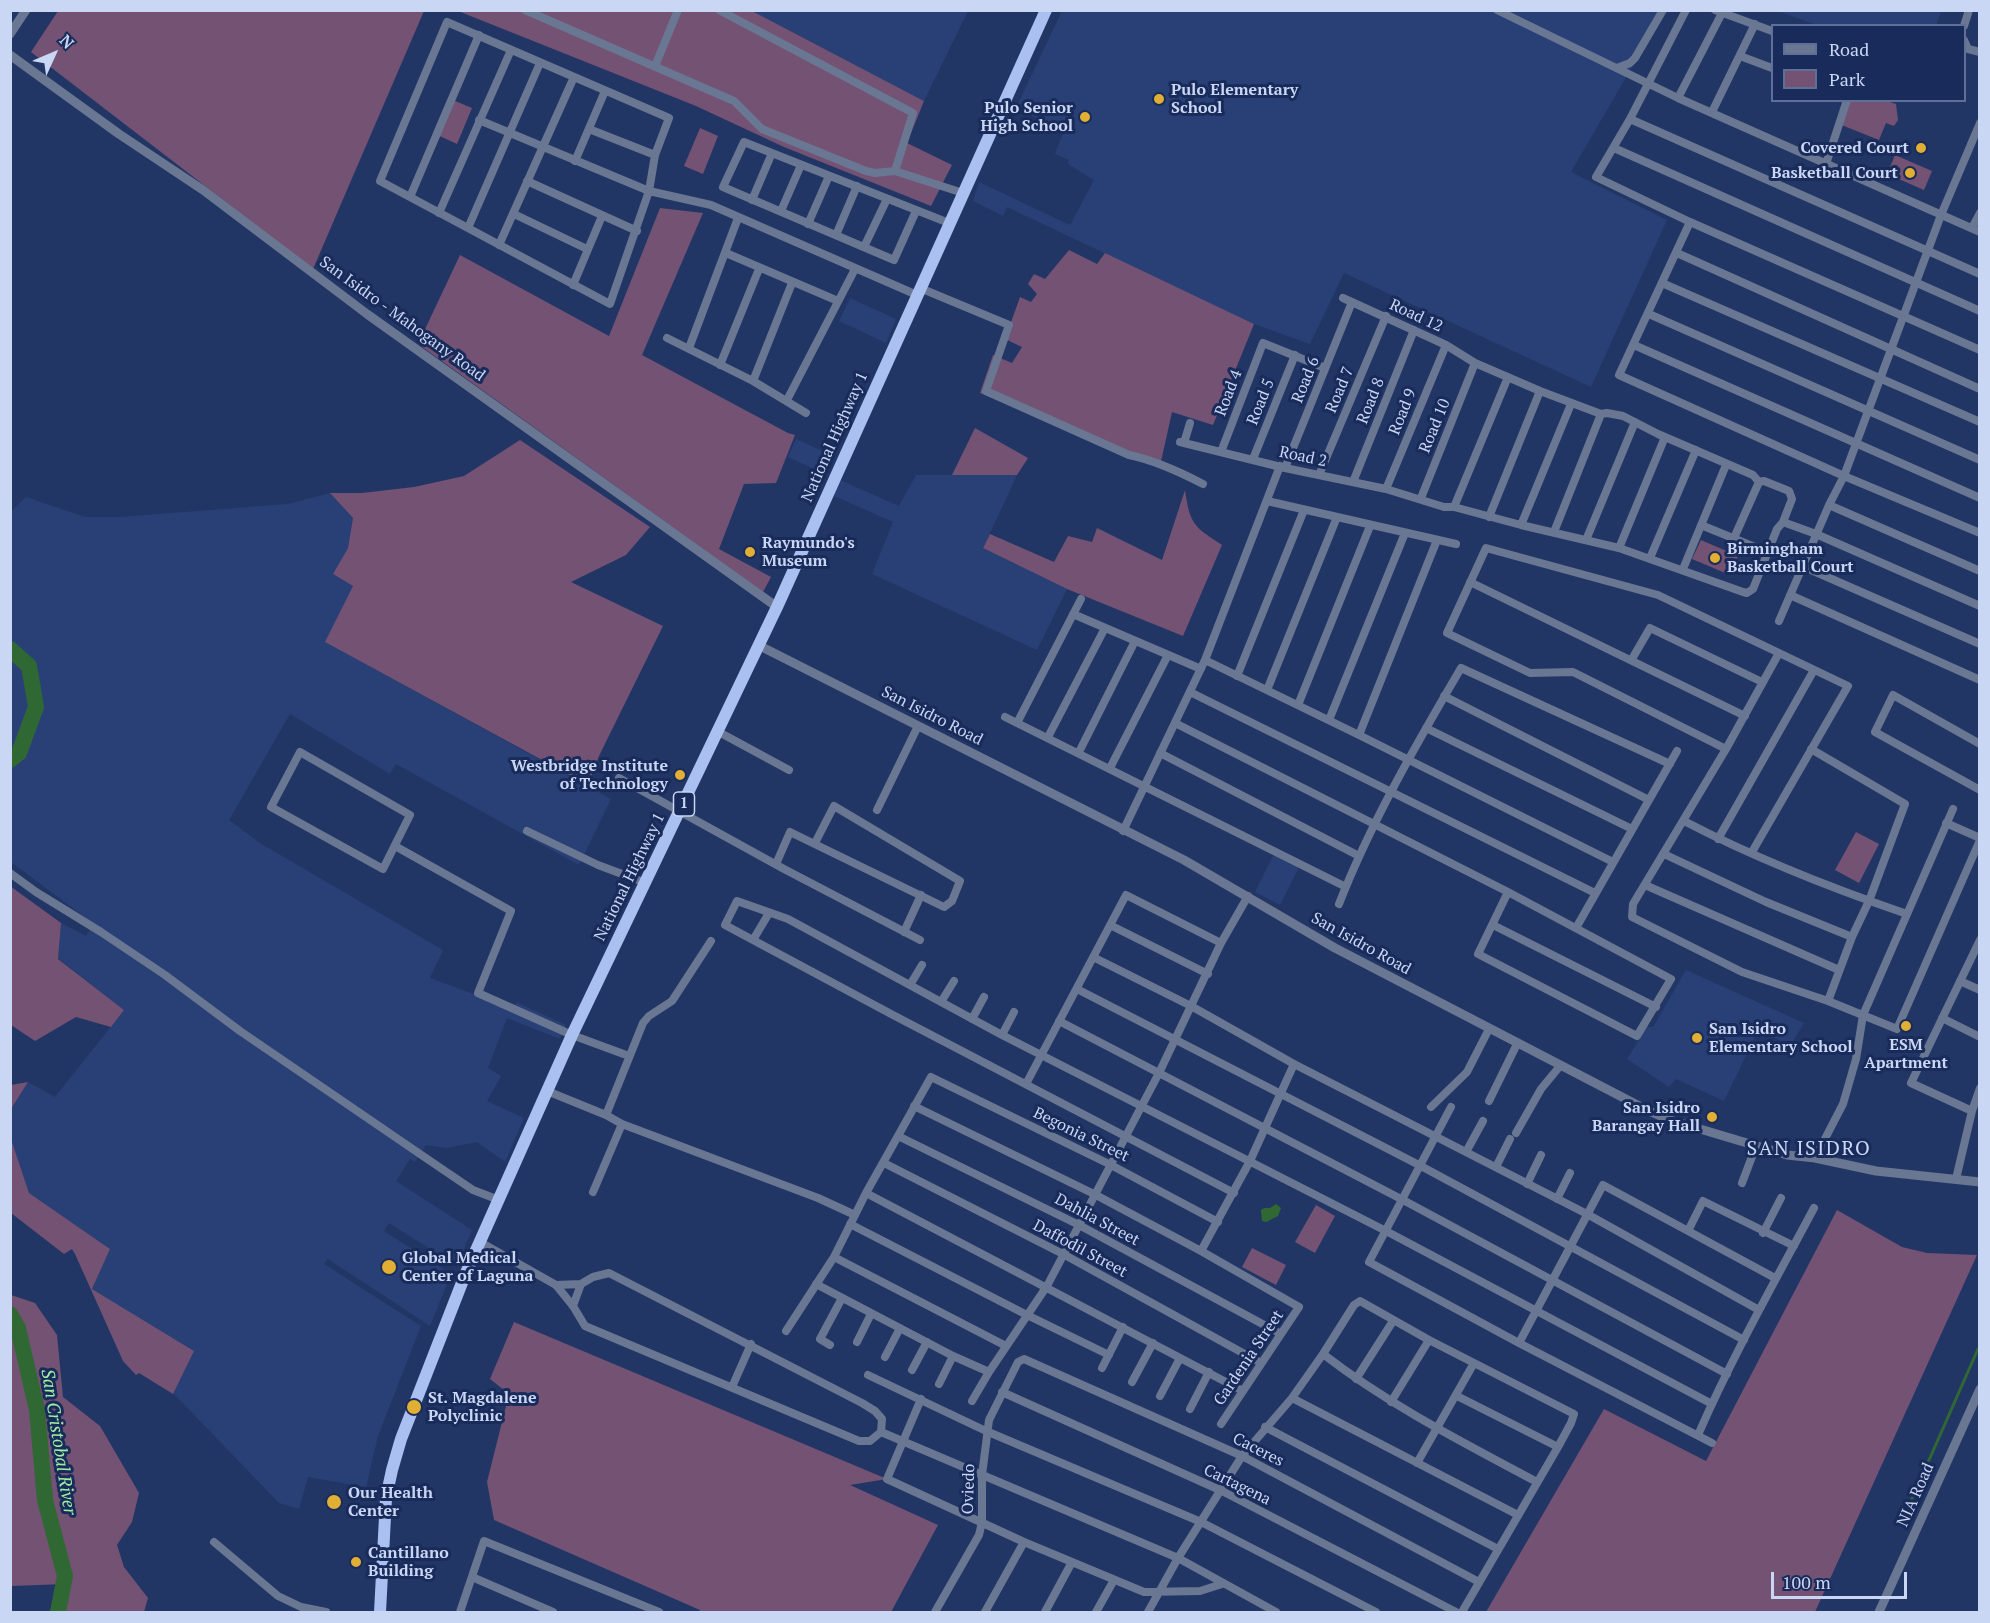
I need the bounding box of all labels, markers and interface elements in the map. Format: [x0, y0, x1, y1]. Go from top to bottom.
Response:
north arrow [24, 24, 84, 84]
legend [1771, 24, 1966, 102]
text: N [55, 29, 79, 53]
text: Road [1829, 37, 1869, 61]
text: Park [1829, 67, 1865, 91]
place label: Pulo Elementary School [1171, 80, 1298, 118]
marker: Pulo Elementary School [1152, 92, 1166, 106]
place label: Pulo Senior High School [981, 98, 1073, 136]
marker: Pulo Senior High School [1078, 110, 1092, 124]
place label: Covered Court [1800, 138, 1909, 158]
marker: Covered Court [1914, 141, 1928, 155]
place label: Basketball Court [1771, 163, 1898, 183]
marker: Basketball Court [1903, 166, 1917, 180]
street label: San Isidro - Mahogany Road [316, 253, 488, 385]
street label: Road 12 [1386, 295, 1446, 337]
street label: Road 6 [1288, 354, 1324, 406]
street label: Road 7 [1322, 364, 1358, 416]
street label: Road 4 [1211, 367, 1247, 419]
street label: National Highway 1 [798, 369, 872, 505]
street label: Road 8 [1353, 375, 1389, 427]
street label: Road 5 [1243, 376, 1279, 428]
street label: Road 9 [1385, 386, 1421, 438]
street label: Road 10 [1415, 396, 1455, 456]
street label: Road 2 [1277, 443, 1329, 471]
place label: Raymundo's Museum [762, 533, 855, 571]
place label: Birmingham Basketball Court [1727, 539, 1854, 577]
marker: Raymundo's Museum [743, 545, 757, 559]
marker: Birmingham Basketball Court [1708, 551, 1722, 565]
street label: San Isidro Road [878, 682, 986, 750]
place label: Westbridge Institute of Technology [511, 756, 668, 794]
marker: Westbridge Institute of Technology [673, 768, 687, 782]
road number: 1 [674, 792, 694, 816]
street label: National Highway 1 [591, 810, 669, 944]
street label: San Isidro Road [1308, 909, 1414, 979]
place label: San Isidro Elementary School [1709, 1019, 1853, 1057]
marker: ESM Apartment [1899, 1019, 1913, 1033]
marker: San Isidro Elementary School [1690, 1031, 1704, 1045]
place label: ESM Apartment [1864, 1035, 1948, 1073]
place label: San Isidro Barangay Hall [1592, 1098, 1700, 1136]
street label: Begonia Street [1030, 1104, 1132, 1166]
marker: San Isidro Barangay Hall [1705, 1110, 1719, 1124]
district label: SAN ISIDRO [1747, 1137, 1871, 1161]
street label: Dahlia Street [1051, 1190, 1143, 1250]
street label: Daffodil Street [1030, 1216, 1130, 1282]
place label: Global Medical Center of Laguna [402, 1248, 533, 1286]
marker: Global Medical Center of Laguna [380, 1258, 398, 1276]
street label: Gardenia Street [1210, 1307, 1288, 1409]
water label: San Cristobal River [36, 1368, 80, 1516]
place label: St. Magdalene Polyclinic [428, 1388, 536, 1426]
marker: St. Magdalene Polyclinic [405, 1398, 423, 1416]
street label: Caceres [1229, 1429, 1287, 1471]
street label: Cartagena [1200, 1460, 1274, 1510]
street label: NIA Road [1893, 1460, 1939, 1530]
street label: Oviedo [959, 1463, 979, 1515]
place label: Our Health Center [348, 1483, 433, 1521]
marker: Our Health Center [325, 1493, 343, 1511]
place label: Cantillano Building [368, 1543, 449, 1581]
marker: Cantillano Building [349, 1555, 363, 1569]
scale bar [1774, 1560, 1910, 1598]
text: 100 m [1782, 1570, 1831, 1594]

